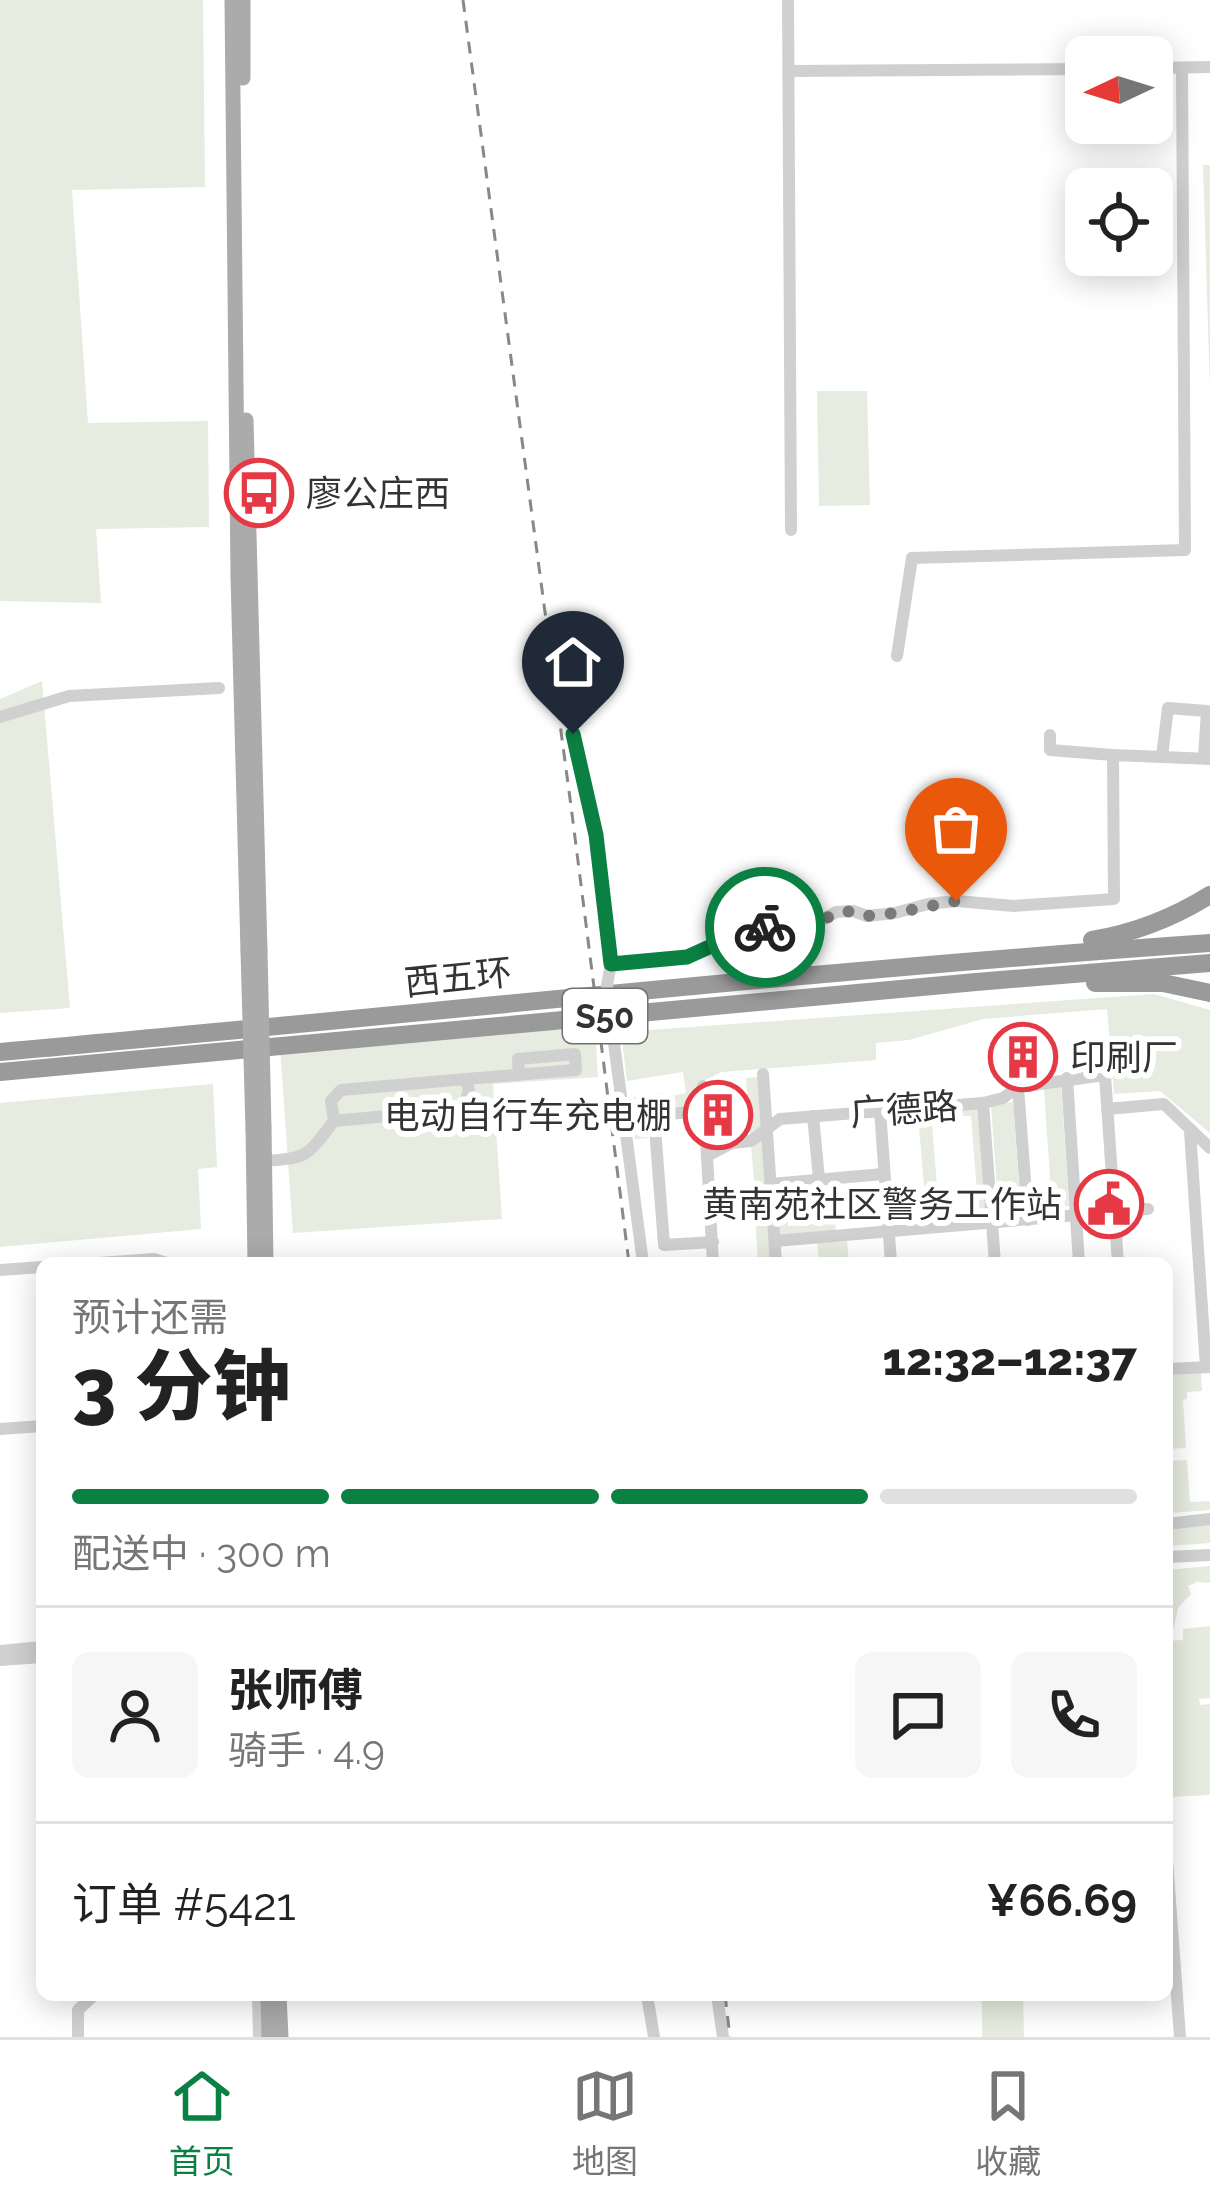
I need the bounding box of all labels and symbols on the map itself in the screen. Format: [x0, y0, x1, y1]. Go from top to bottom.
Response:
north arrow [1065, 36, 1173, 144]
bus stop icon: 廖公庄西 [224, 458, 294, 528]
place label: 廖公庄西 [306, 472, 450, 514]
pin [522, 611, 624, 734]
pin [905, 778, 1007, 901]
courier [705, 867, 825, 987]
street label: 西五环 [402, 950, 514, 1004]
road number: S50 [563, 989, 647, 1043]
building icon: 印刷厂 [988, 1022, 1058, 1092]
place label: 印刷厂 [1070, 1036, 1178, 1078]
building icon: 电动自行车充电棚 [683, 1080, 753, 1150]
street label: 广德路 [849, 1084, 959, 1134]
place label: 电动自行车充电棚 [384, 1094, 672, 1136]
public building icon: 黄南苑社区警务工作站 [1074, 1169, 1144, 1239]
place label: 黄南苑社区警务工作站 [702, 1183, 1062, 1225]

